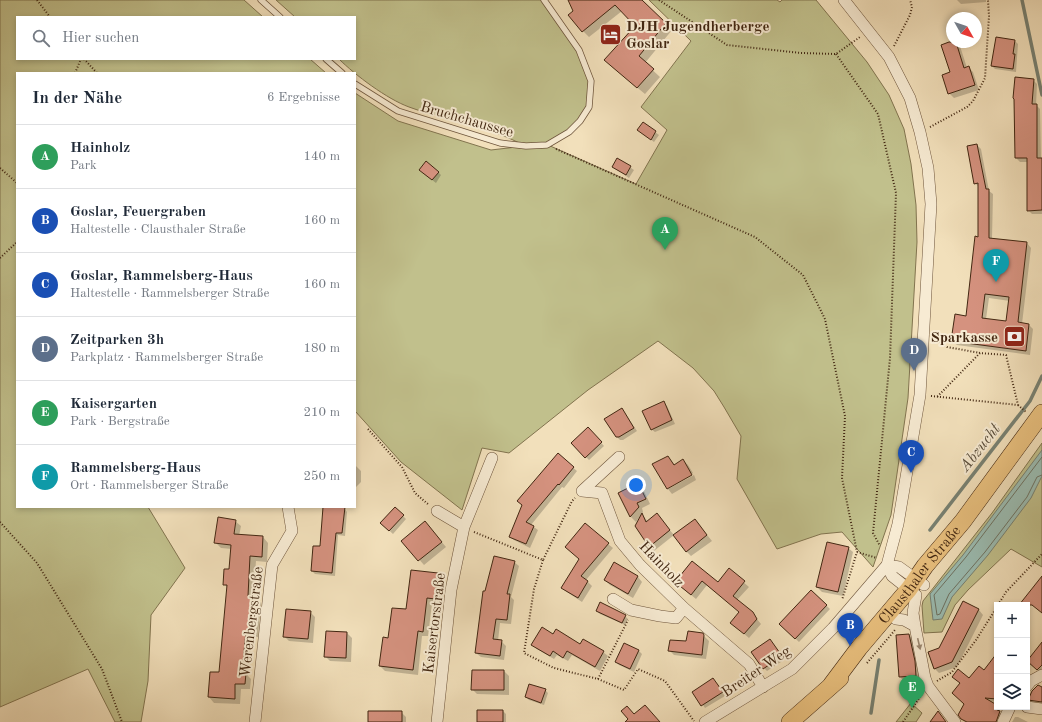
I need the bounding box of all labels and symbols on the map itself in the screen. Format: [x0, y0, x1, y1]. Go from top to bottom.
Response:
north arrow [946, 12, 982, 48]
place label: DJH Jugendherberge Goslar [626, 20, 770, 52]
hotel icon: DJH Jugendherberge Goslar [597, 22, 623, 48]
street label: Bruchchaussee [418, 100, 515, 141]
pin: A [652, 217, 678, 250]
pin: F [983, 249, 1009, 282]
bank icon: Sparkasse [1001, 324, 1027, 350]
place label: Sparkasse [930, 331, 998, 346]
pin: D [901, 338, 927, 371]
water label: Abzucht [957, 421, 1005, 476]
pin: C [898, 440, 924, 473]
your location [626, 475, 646, 495]
street label: Clausthaler Straße [877, 524, 964, 628]
street label: Hainholz [636, 539, 686, 591]
street label: Werenbergstraße [238, 566, 267, 678]
street label: Kaisertorstraße [422, 572, 449, 674]
pin: B [837, 613, 863, 646]
one-way arrow [916, 638, 922, 650]
street label: Breiter Weg [720, 644, 794, 701]
pin: E [899, 675, 925, 708]

